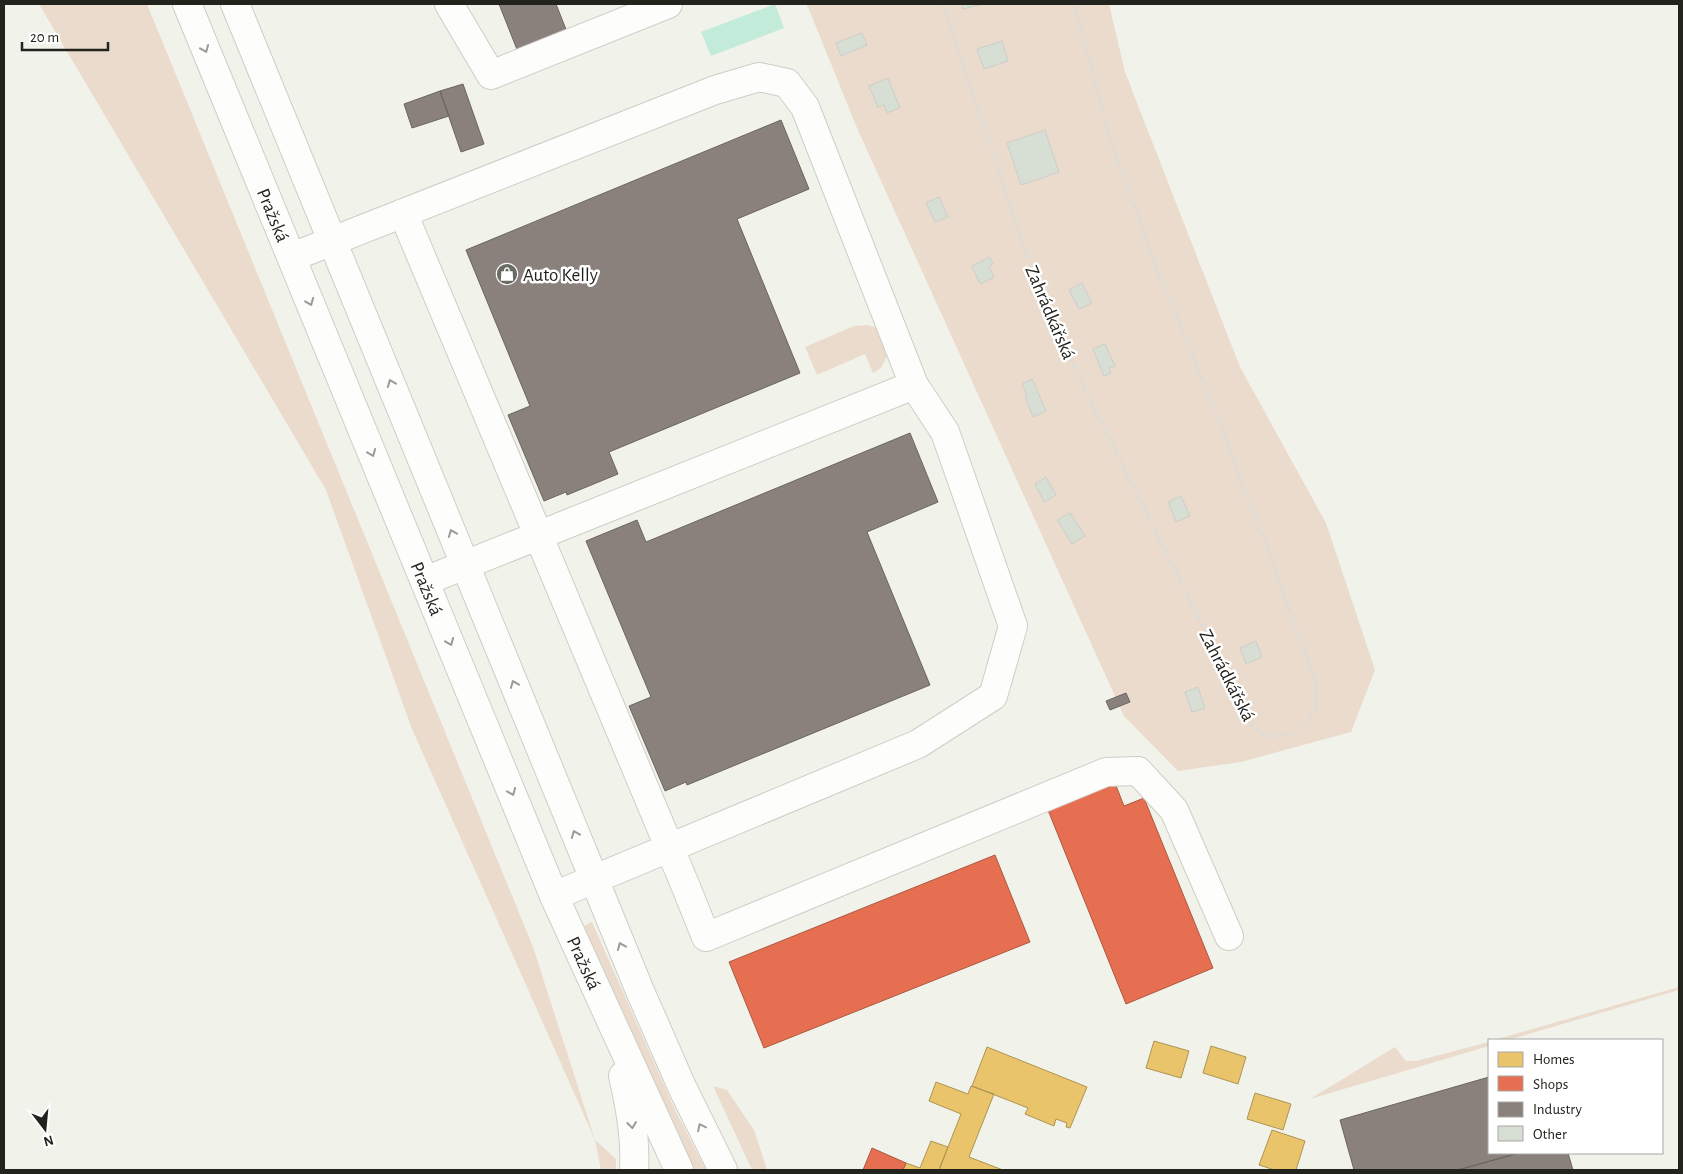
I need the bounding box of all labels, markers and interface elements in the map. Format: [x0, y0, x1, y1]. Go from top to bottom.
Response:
scale bar [22, 20, 109, 52]
text: 20 m [30, 30, 59, 45]
one-way arrow [199, 44, 210, 53]
street label: Pražská [253, 186, 292, 245]
shop icon: Auto Kelly [495, 262, 519, 286]
street label: Zahrádkářská [1021, 263, 1078, 363]
place label: Auto Kelly [523, 266, 598, 285]
one-way arrow [304, 297, 315, 306]
one-way arrow [387, 379, 397, 388]
one-way arrow [366, 448, 376, 456]
one-way arrow [448, 529, 459, 538]
street label: Pražská [407, 559, 446, 619]
street label: Zahrádkářská [1195, 627, 1258, 725]
one-way arrow [443, 637, 454, 646]
one-way arrow [509, 680, 520, 689]
one-way arrow [506, 788, 516, 796]
one-way arrow [571, 830, 581, 839]
street label: Pražská [563, 934, 604, 993]
one-way arrow [617, 942, 628, 951]
legend [1488, 1039, 1663, 1154]
text: Homes [1533, 1052, 1575, 1067]
text: Shops [1533, 1077, 1568, 1092]
text: Industry [1533, 1102, 1582, 1117]
north arrow [20, 1104, 70, 1154]
one-way arrow [626, 1121, 637, 1129]
one-way arrow [697, 1123, 707, 1132]
text: Other [1533, 1127, 1567, 1142]
text: N [42, 1132, 55, 1149]

